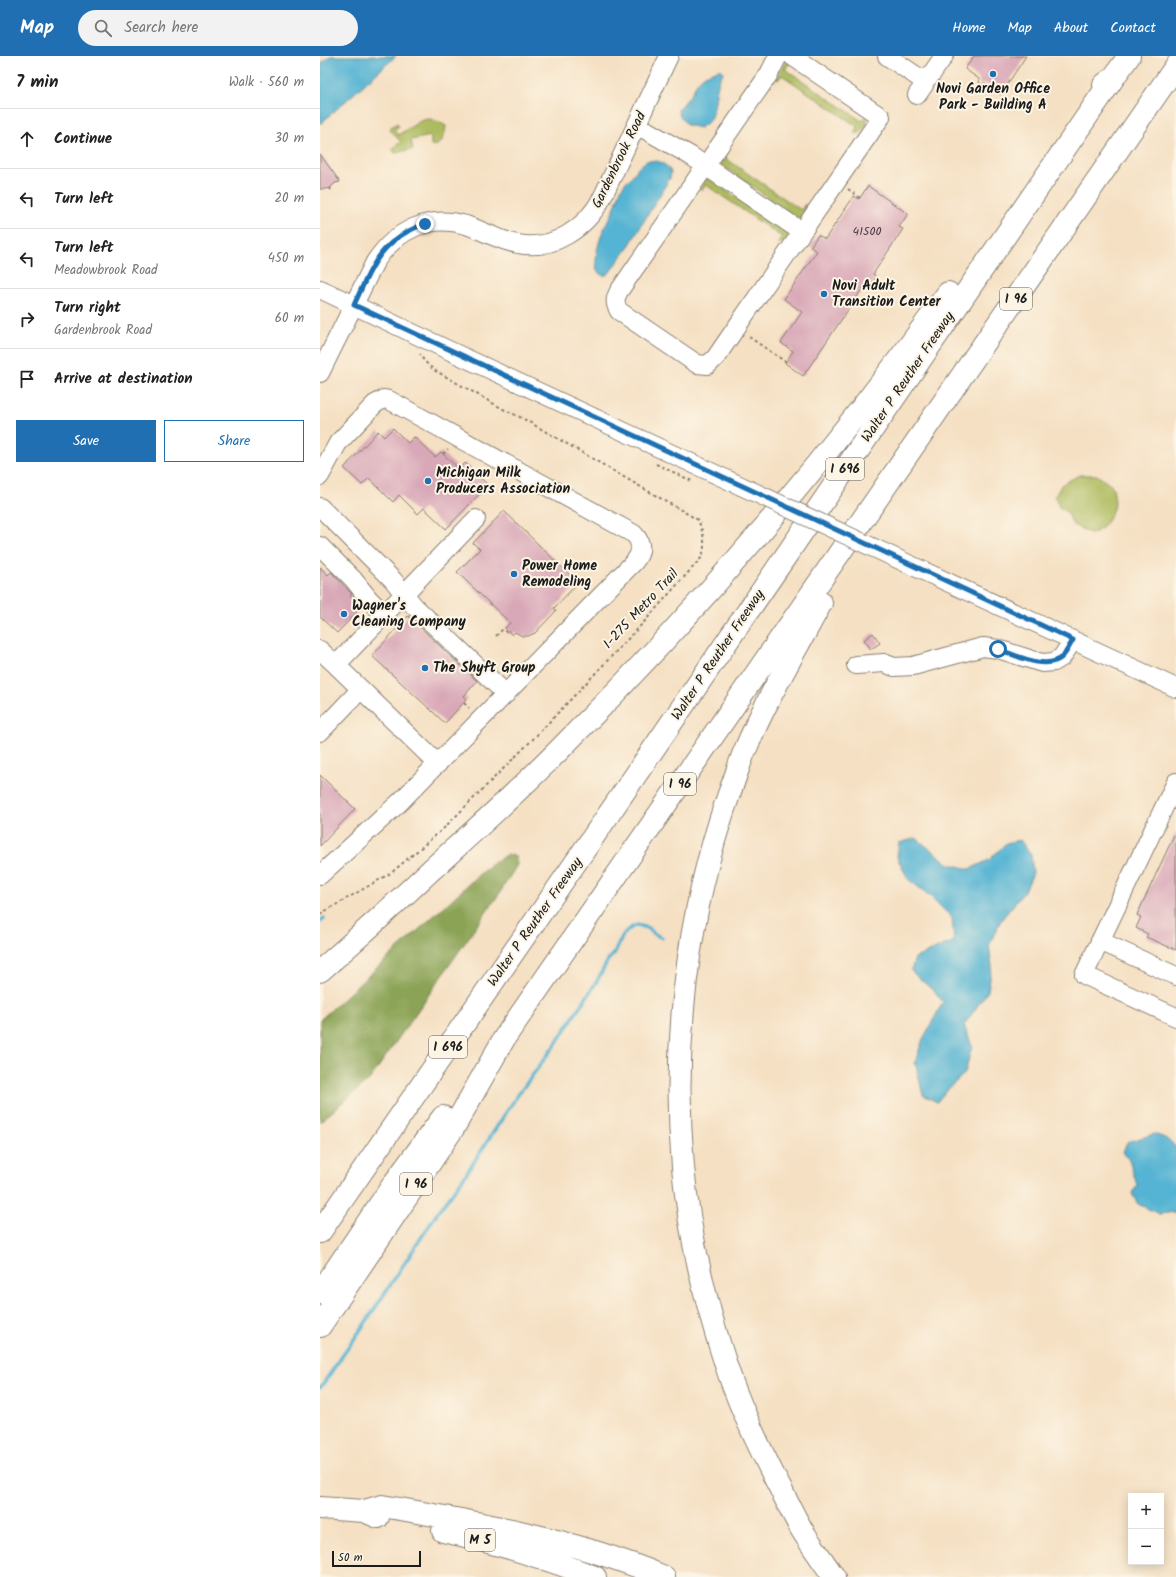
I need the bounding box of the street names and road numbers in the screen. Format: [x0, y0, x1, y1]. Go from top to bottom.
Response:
street label: Gardenbrook Road [586, 107, 652, 212]
road number: I 96 [1000, 288, 1032, 310]
street label: Walter P Reuther Freeway [856, 307, 960, 447]
road number: I 696 [826, 458, 864, 480]
street label: I-275 Metro Trail [598, 563, 685, 654]
street label: Walter P Reuther Freeway [666, 585, 770, 725]
road number: I 96 [664, 773, 696, 795]
street label: Walter P Reuther Freeway [482, 852, 588, 991]
road number: I 696 [429, 1036, 467, 1058]
road number: I 96 [400, 1173, 432, 1195]
road number: M 5 [465, 1529, 495, 1551]

